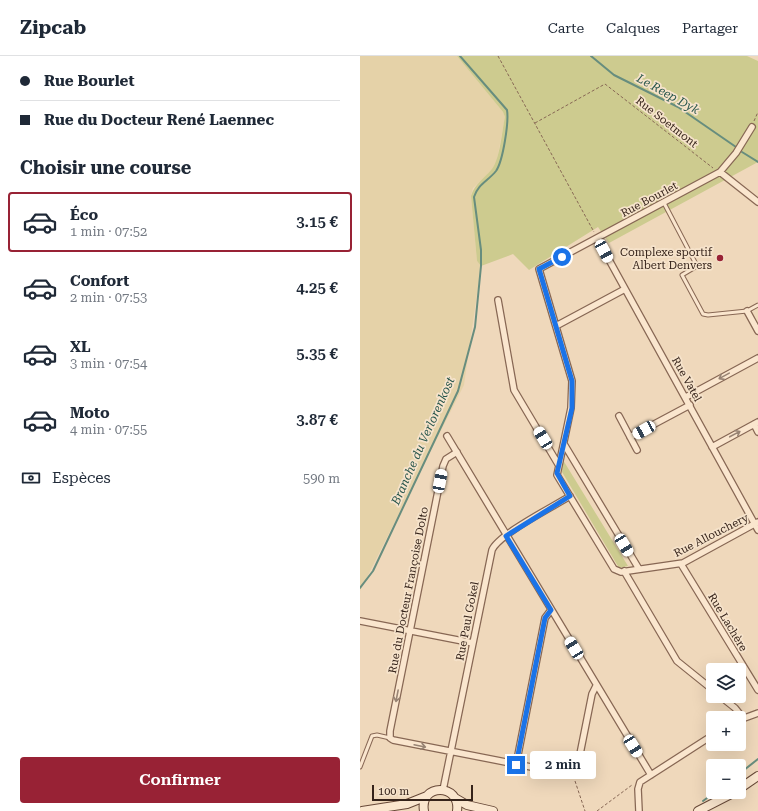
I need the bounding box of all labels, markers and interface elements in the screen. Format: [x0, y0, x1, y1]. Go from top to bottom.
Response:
text: Zipcab [20, 16, 86, 39]
text: Carte [548, 20, 584, 36]
text: Calques [606, 20, 660, 36]
text: Partager [682, 20, 738, 36]
water label: Le Reep Dyk [633, 71, 702, 117]
text: Rue Bourlet [44, 72, 134, 90]
street label: Rue Soetmont [633, 94, 700, 151]
text: Rue du Docteur René Laennec [44, 111, 274, 129]
text: Choisir une course [20, 157, 191, 178]
street label: Rue Bourlet [619, 179, 680, 220]
icon: car [22, 204, 58, 240]
text: Éco [70, 206, 98, 224]
text: 3.15 € [296, 213, 338, 231]
text: 1 min · 07:52 [70, 224, 147, 239]
car [593, 238, 615, 264]
place label: Complexe sportif Albert Denvers [620, 246, 713, 272]
route start [553, 248, 571, 266]
marker: Complexe sportif Albert Denvers [715, 253, 725, 263]
icon: car [22, 270, 58, 306]
text: Confort [70, 272, 129, 290]
text: 4.25 € [296, 279, 338, 297]
text: 2 min · 07:53 [70, 290, 147, 305]
icon: car [22, 336, 58, 372]
text: XL [70, 338, 91, 356]
text: 5.35 € [296, 345, 338, 363]
street label: Rue Vatel [669, 355, 704, 404]
text: 3 min · 07:54 [70, 356, 147, 371]
one-way arrow [718, 373, 730, 381]
water label: Branche du Verlorenkost [388, 374, 458, 508]
icon: car [22, 402, 58, 438]
text: Moto [70, 404, 110, 422]
text: 3.87 € [296, 411, 338, 429]
car [631, 419, 657, 441]
text: 4 min · 07:55 [70, 422, 147, 437]
car [532, 425, 554, 451]
one-way arrow [729, 430, 741, 437]
icon: cash [20, 467, 42, 489]
car [432, 468, 448, 494]
text: Espèces [52, 469, 111, 487]
text: 590 m [303, 471, 340, 486]
street label: Rue du Docteur Françoise Dolto [386, 505, 431, 674]
street label: Rue Allouchery [672, 511, 751, 560]
car [613, 532, 635, 558]
street label: Rue Paul Gokel [453, 580, 482, 662]
street label: Rue Lachère [705, 591, 750, 654]
car [563, 635, 585, 661]
map controls [706, 663, 746, 799]
button: layers [706, 663, 746, 703]
one-way arrow [392, 690, 400, 703]
button: + [706, 711, 746, 751]
car [622, 733, 644, 759]
one-way arrow [413, 742, 426, 750]
callout: 2 min [530, 751, 596, 779]
route end [507, 756, 525, 774]
button: Confirmer [20, 757, 340, 803]
text: 2 min [545, 757, 581, 772]
button: − [706, 759, 746, 799]
scale bar [372, 783, 473, 802]
text: 100 m [378, 785, 409, 798]

